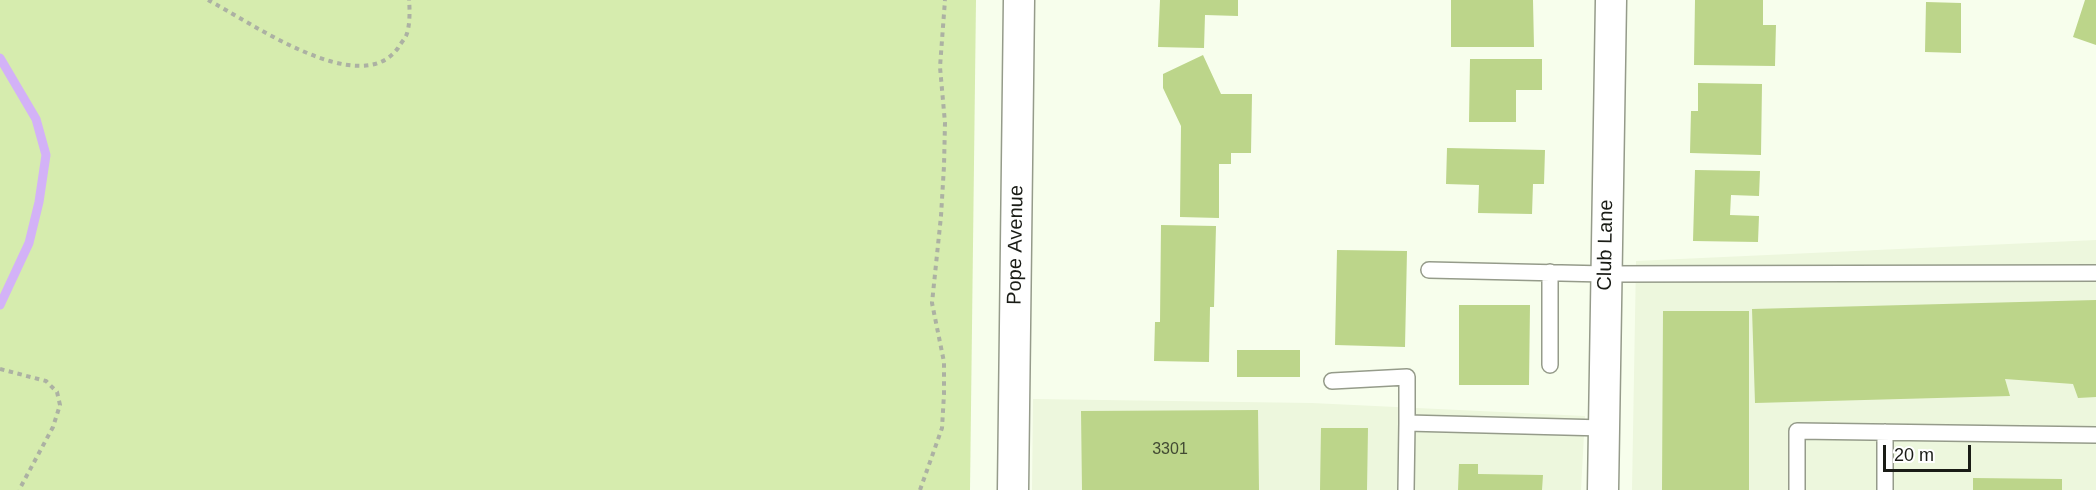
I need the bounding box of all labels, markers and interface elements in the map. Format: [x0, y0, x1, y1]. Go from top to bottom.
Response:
street label: Pope Avenue [1003, 185, 1029, 305]
street label: Club Lane [1593, 199, 1619, 291]
scale bar [1886, 433, 1974, 471]
house number: 3301 [1152, 440, 1188, 460]
text: 20 m [1894, 445, 1934, 465]

